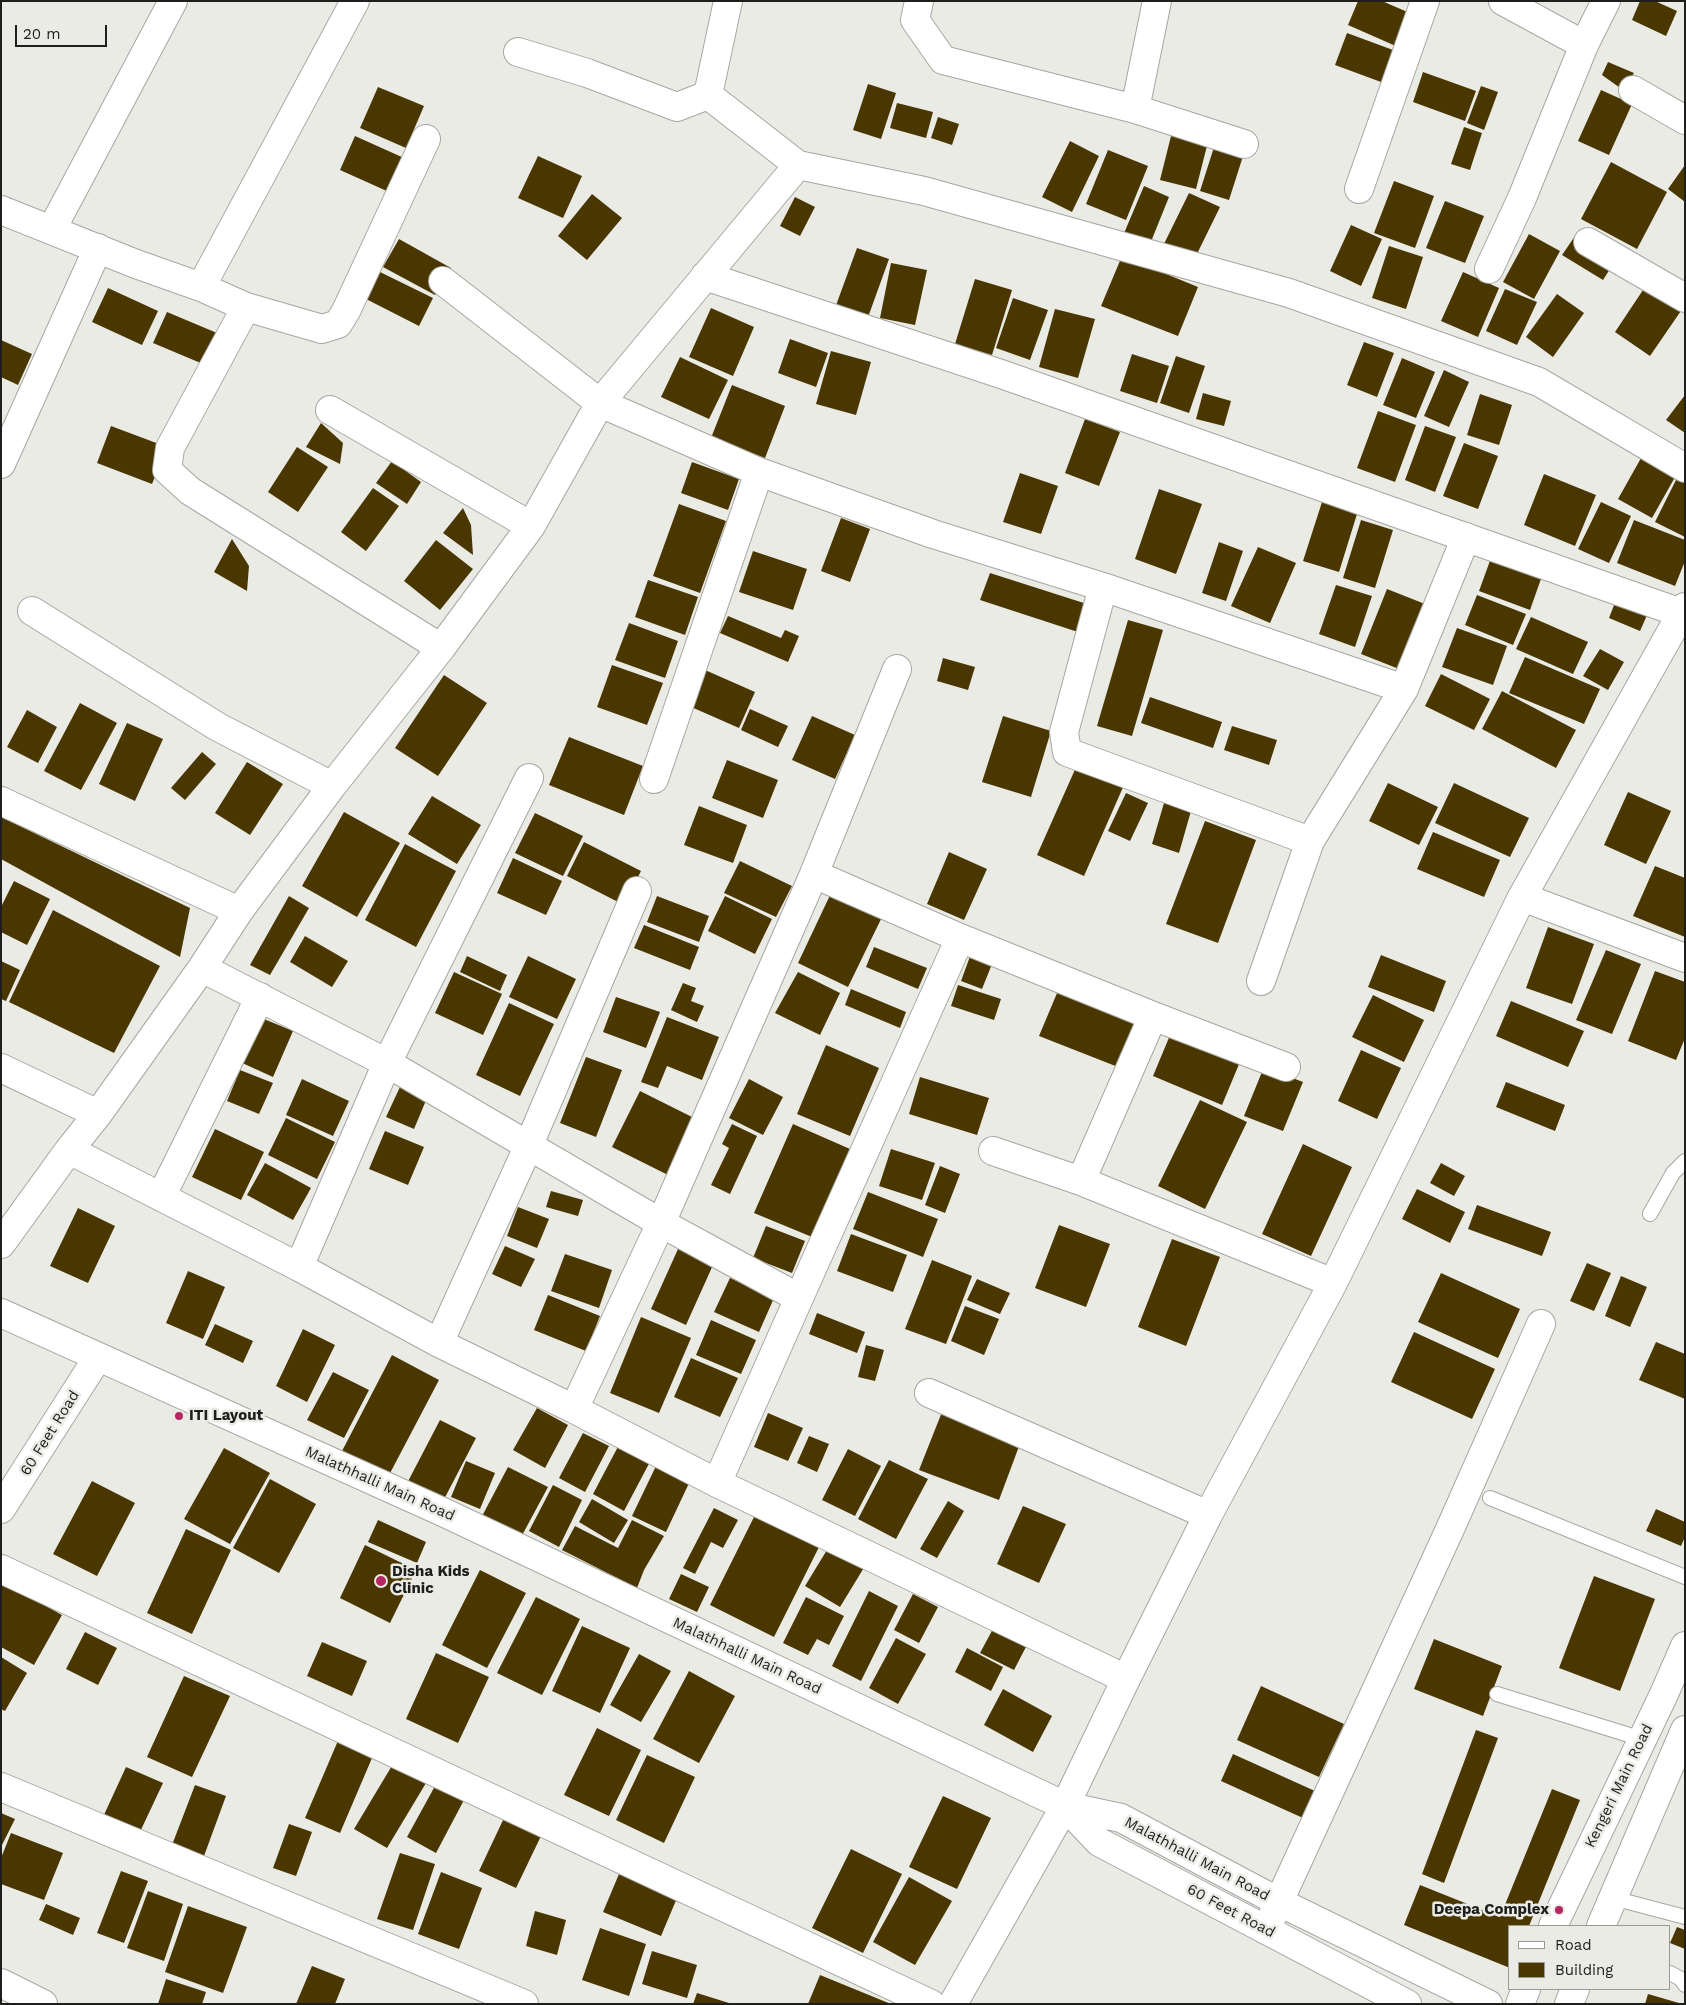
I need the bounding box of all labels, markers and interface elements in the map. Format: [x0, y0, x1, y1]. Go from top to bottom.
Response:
scale bar [18, 15, 110, 47]
text: 20 m [23, 25, 61, 43]
street label: 60 Feet Road [17, 1387, 83, 1479]
place label: ITI Layout [189, 1407, 263, 1425]
marker: ITI Layout [173, 1410, 185, 1422]
street label: Malathhalli Main Road [302, 1443, 458, 1525]
place label: Disha Kids Clinic [392, 1563, 470, 1598]
marker: Disha Kids Clinic [374, 1574, 388, 1588]
street label: Malathhalli Main Road [670, 1614, 824, 1698]
street label: Kengeri Main Road [1581, 1721, 1657, 1851]
street label: Malathhalli Main Road [1121, 1813, 1273, 1905]
street label: 60 Feet Road [1184, 1880, 1278, 1942]
place label: Deepa Complex [1434, 1901, 1549, 1919]
marker: Deepa Complex [1553, 1904, 1565, 1916]
legend [1508, 1925, 1671, 1990]
text: Road [1555, 1936, 1592, 1954]
text: Building [1555, 1961, 1613, 1979]

